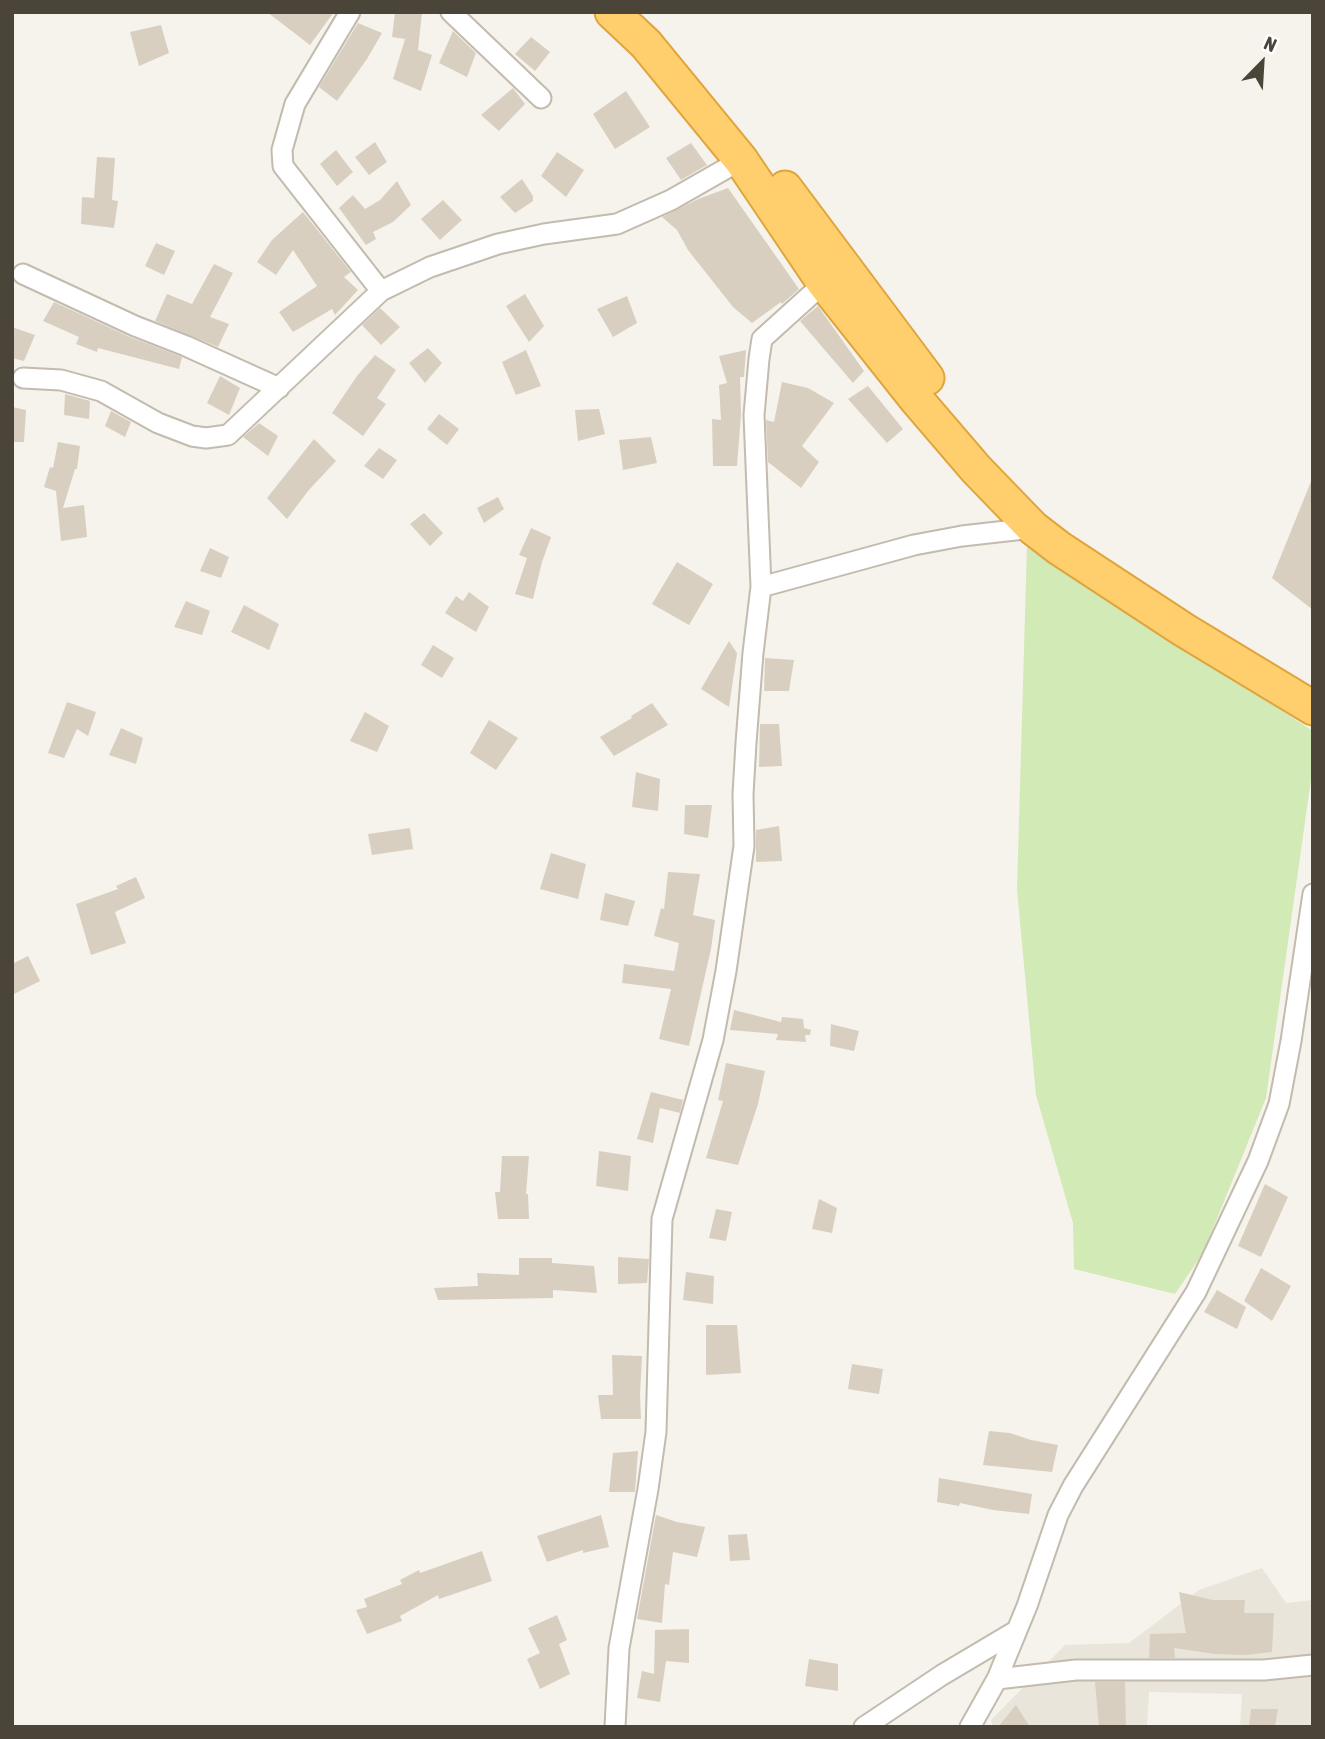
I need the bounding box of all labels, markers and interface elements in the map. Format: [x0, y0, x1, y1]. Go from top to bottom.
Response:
north arrow [1227, 28, 1297, 98]
text: N [1261, 31, 1280, 56]

